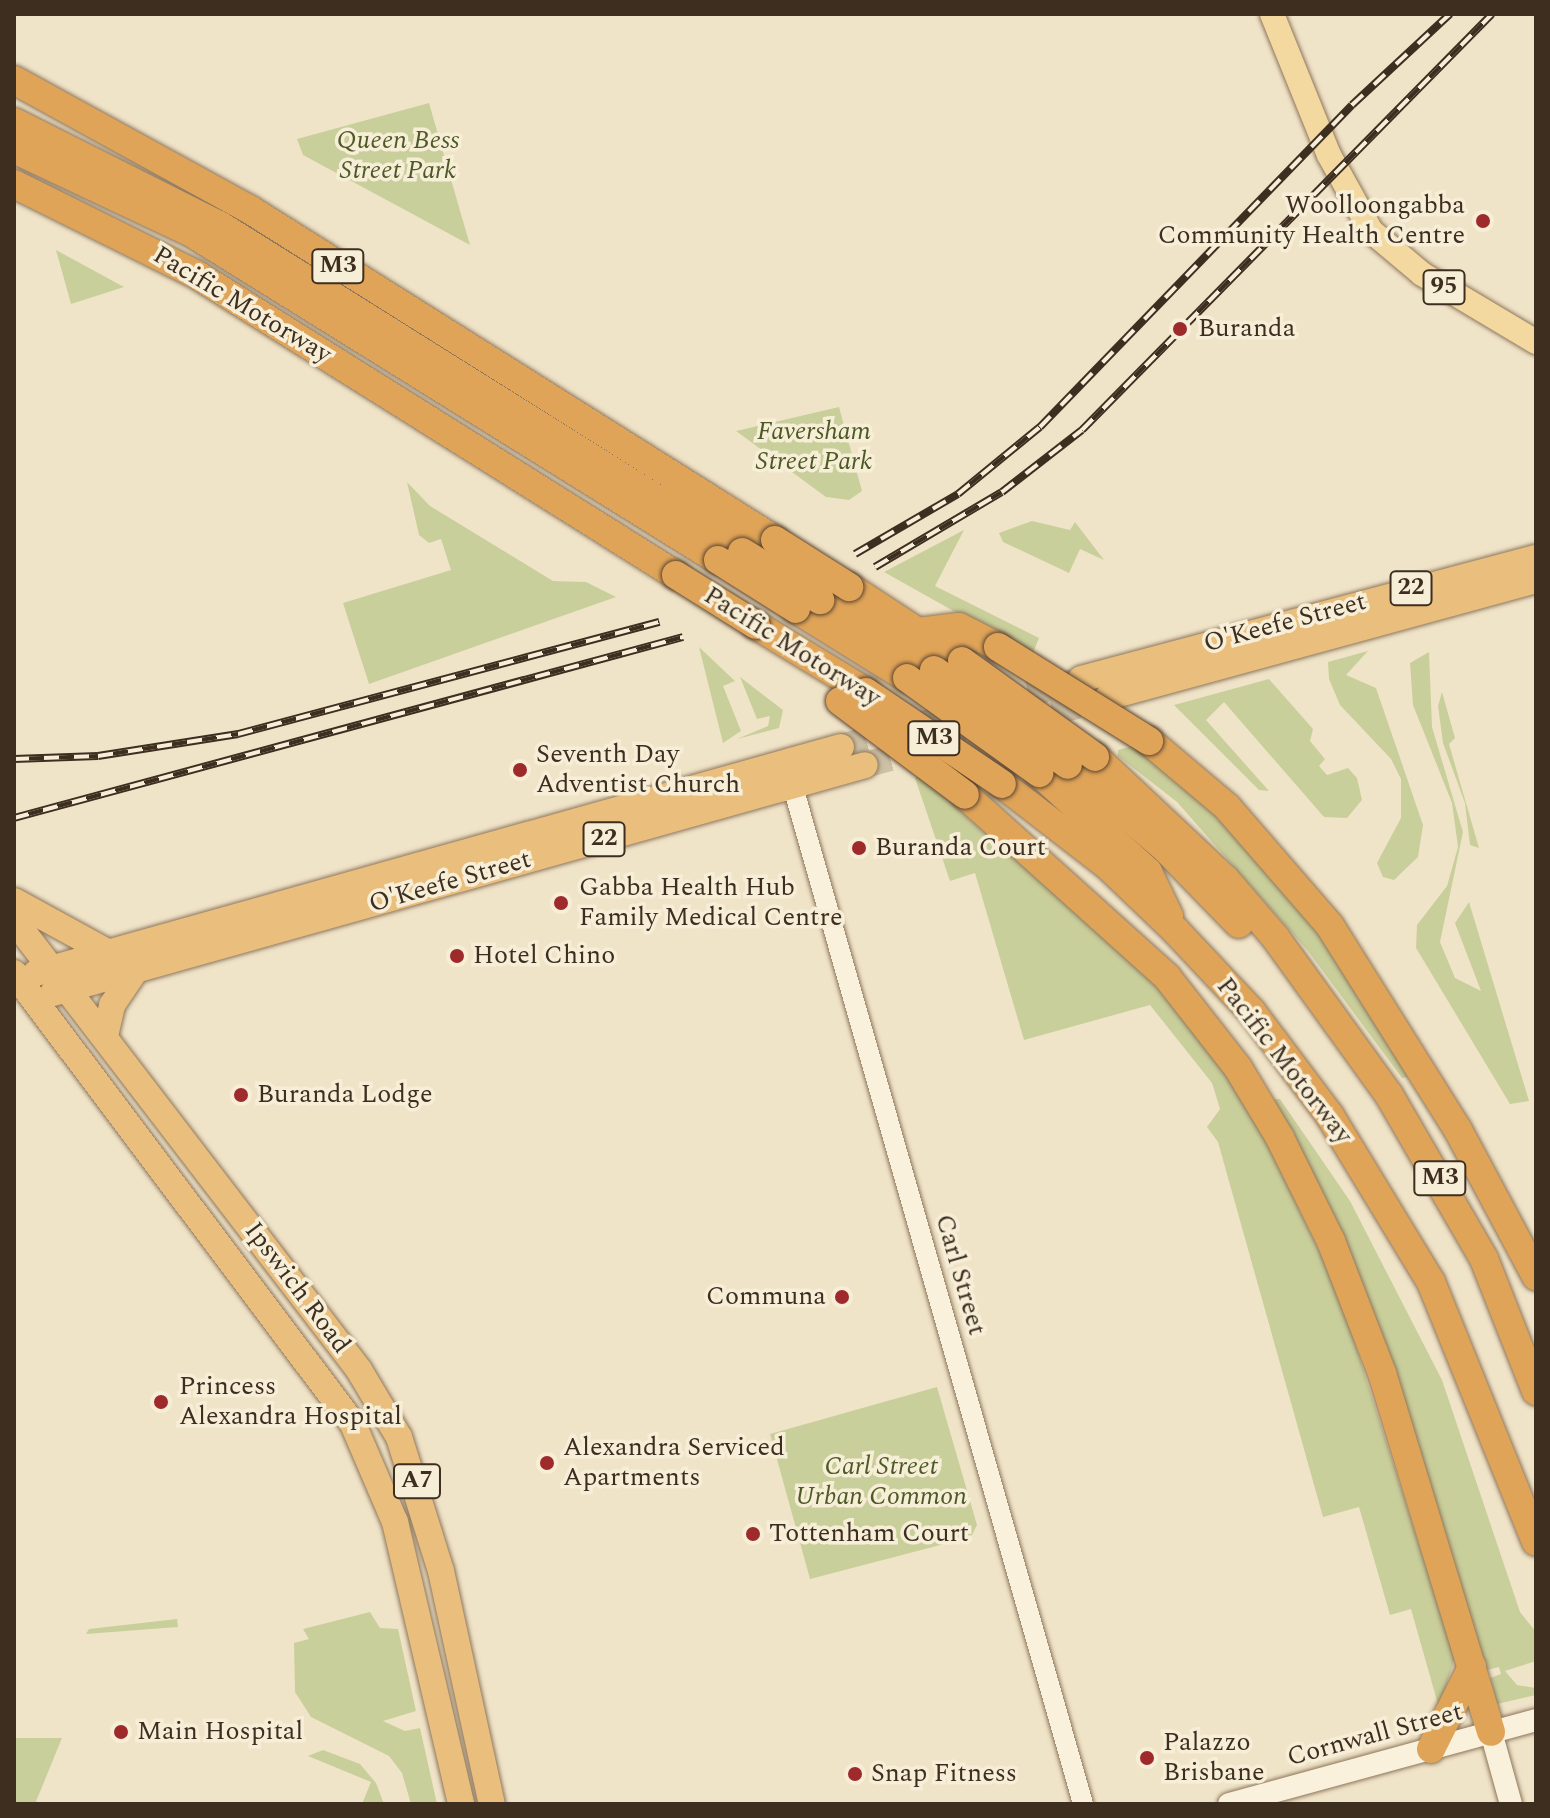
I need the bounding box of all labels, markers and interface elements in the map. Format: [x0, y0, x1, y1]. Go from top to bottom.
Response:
park label: Queen Bess Street Park [337, 125, 459, 186]
place label: Woolloongabba Community Health Centre [1158, 190, 1465, 252]
marker: Woolloongabba Community Health Centre [1472, 210, 1494, 232]
street label: Pacific Motorway [147, 239, 337, 371]
road number: M3 [310, 246, 366, 286]
road number: 95 [1422, 267, 1466, 307]
place label: Buranda [1198, 313, 1295, 345]
marker: Buranda [1169, 318, 1191, 340]
park label: Faversham Street Park [756, 416, 872, 478]
road number: 22 [1389, 568, 1433, 608]
street label: Pacific Motorway [698, 580, 886, 714]
street label: O'Keefe Street [1200, 586, 1370, 660]
road number: M3 [906, 718, 962, 758]
place label: Seventh Day Adventist Church [536, 739, 740, 800]
marker: Seventh Day Adventist Church [511, 761, 529, 779]
road number: 22 [582, 819, 626, 859]
place label: Buranda Court [875, 832, 1046, 864]
marker: Buranda Court [850, 839, 868, 857]
street label: O'Keefe Street [365, 844, 535, 920]
place label: Gabba Health Hub Family Medical Centre [579, 872, 842, 934]
marker: Gabba Health Hub Family Medical Centre [550, 892, 572, 914]
place label: Hotel Chino [473, 940, 615, 972]
marker: Hotel Chino [448, 947, 466, 965]
street label: Pacific Motorway [1209, 972, 1359, 1150]
place label: Buranda Lodge [257, 1079, 433, 1111]
marker: Buranda Lodge [232, 1086, 250, 1104]
road number: M3 [1412, 1158, 1468, 1198]
street label: Carl Street [928, 1211, 992, 1339]
street label: Ipswich Road [237, 1216, 357, 1360]
place label: Communa [706, 1281, 826, 1313]
marker: Communa [833, 1288, 851, 1306]
place label: Princess Alexandra Hospital [179, 1371, 402, 1432]
marker: Princess Alexandra Hospital [150, 1391, 172, 1413]
place label: Alexandra Serviced Apartments [563, 1432, 785, 1494]
park label: Carl Street Urban Common [795, 1451, 967, 1512]
marker: Alexandra Serviced Apartments [538, 1454, 556, 1472]
road number: A7 [391, 1461, 443, 1501]
place label: Tottenham Court [769, 1518, 969, 1550]
marker: Tottenham Court [744, 1525, 762, 1543]
street label: Cornwall Street [1284, 1697, 1466, 1773]
place label: Main Hospital [137, 1716, 303, 1748]
marker: Main Hospital [112, 1723, 130, 1741]
place label: Palazzo Brisbane [1163, 1727, 1265, 1788]
marker: Palazzo Brisbane [1138, 1749, 1156, 1767]
place label: Snap Fitness [871, 1758, 1017, 1790]
marker: Snap Fitness [846, 1765, 864, 1783]

